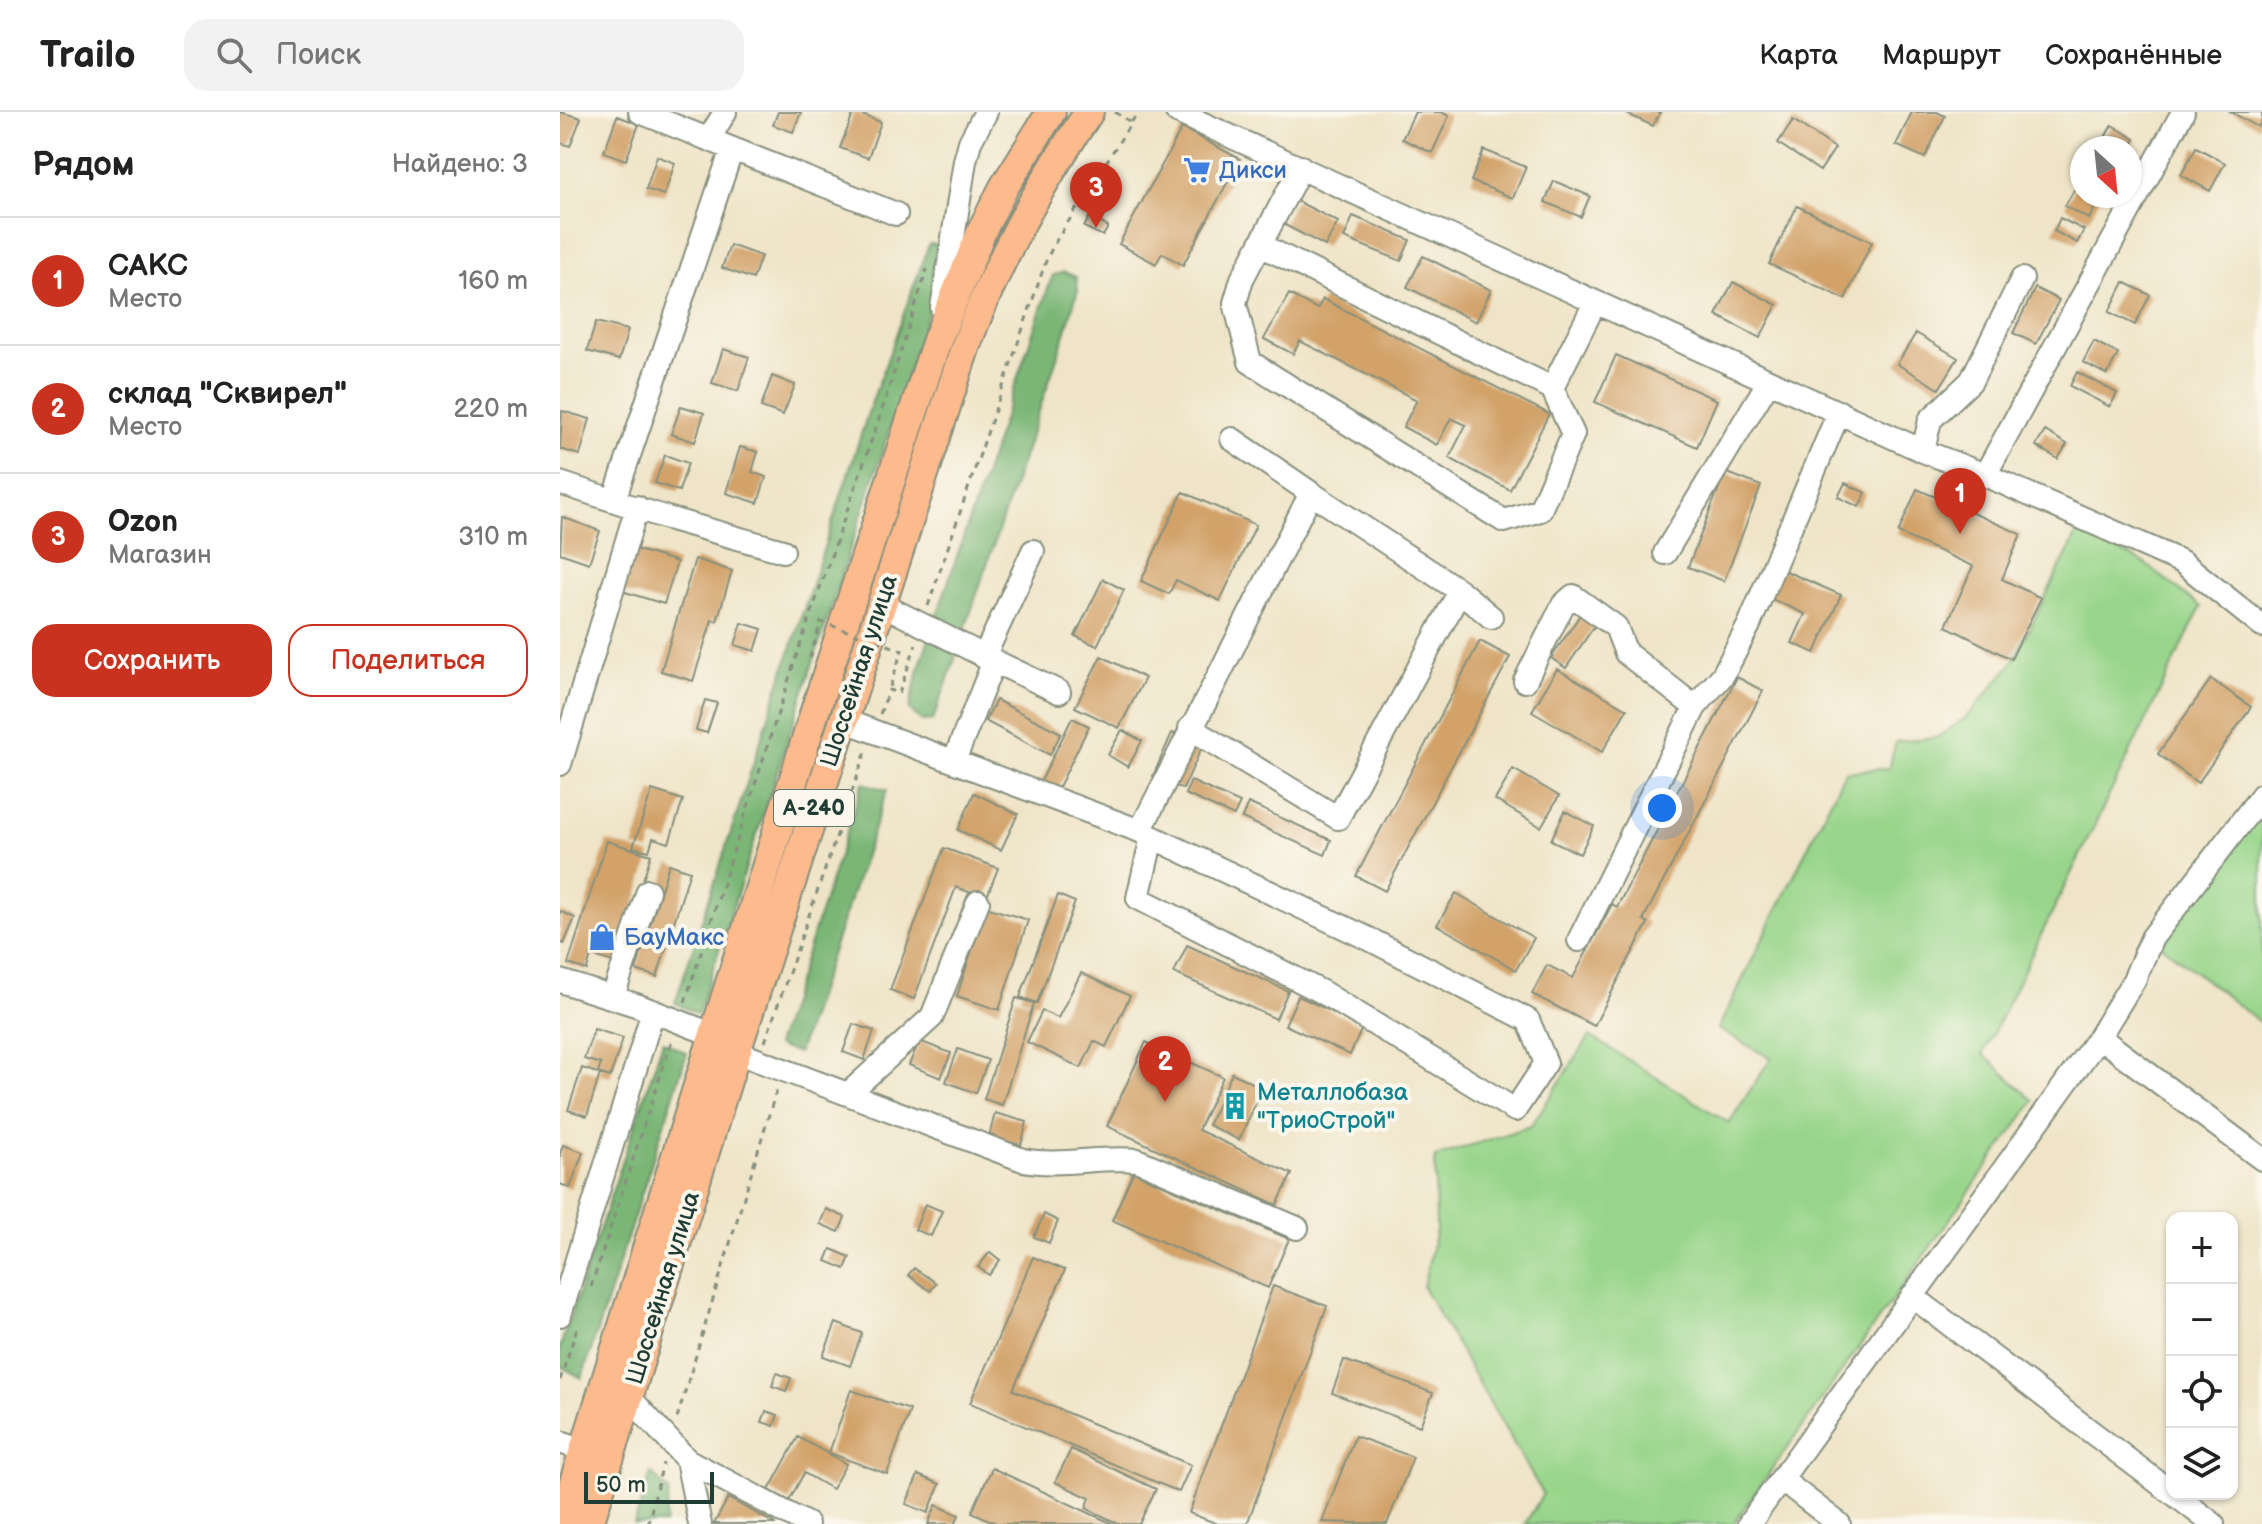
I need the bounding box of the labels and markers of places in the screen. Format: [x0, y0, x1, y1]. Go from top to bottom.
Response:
supermarket icon: Дикси [1182, 155, 1212, 185]
place label: Дикси [1219, 156, 1287, 185]
pin: 3 [1070, 162, 1122, 228]
pin: 1 [1934, 468, 1986, 534]
shop icon: БауМакс [587, 922, 617, 952]
place label: БауМакс [624, 923, 724, 952]
pin: 2 [1139, 1036, 1191, 1102]
place label: Металлобаза "ТриоСтрой" [1257, 1078, 1408, 1135]
building icon: Металлобаза "ТриоСтрой" [1220, 1091, 1250, 1121]

